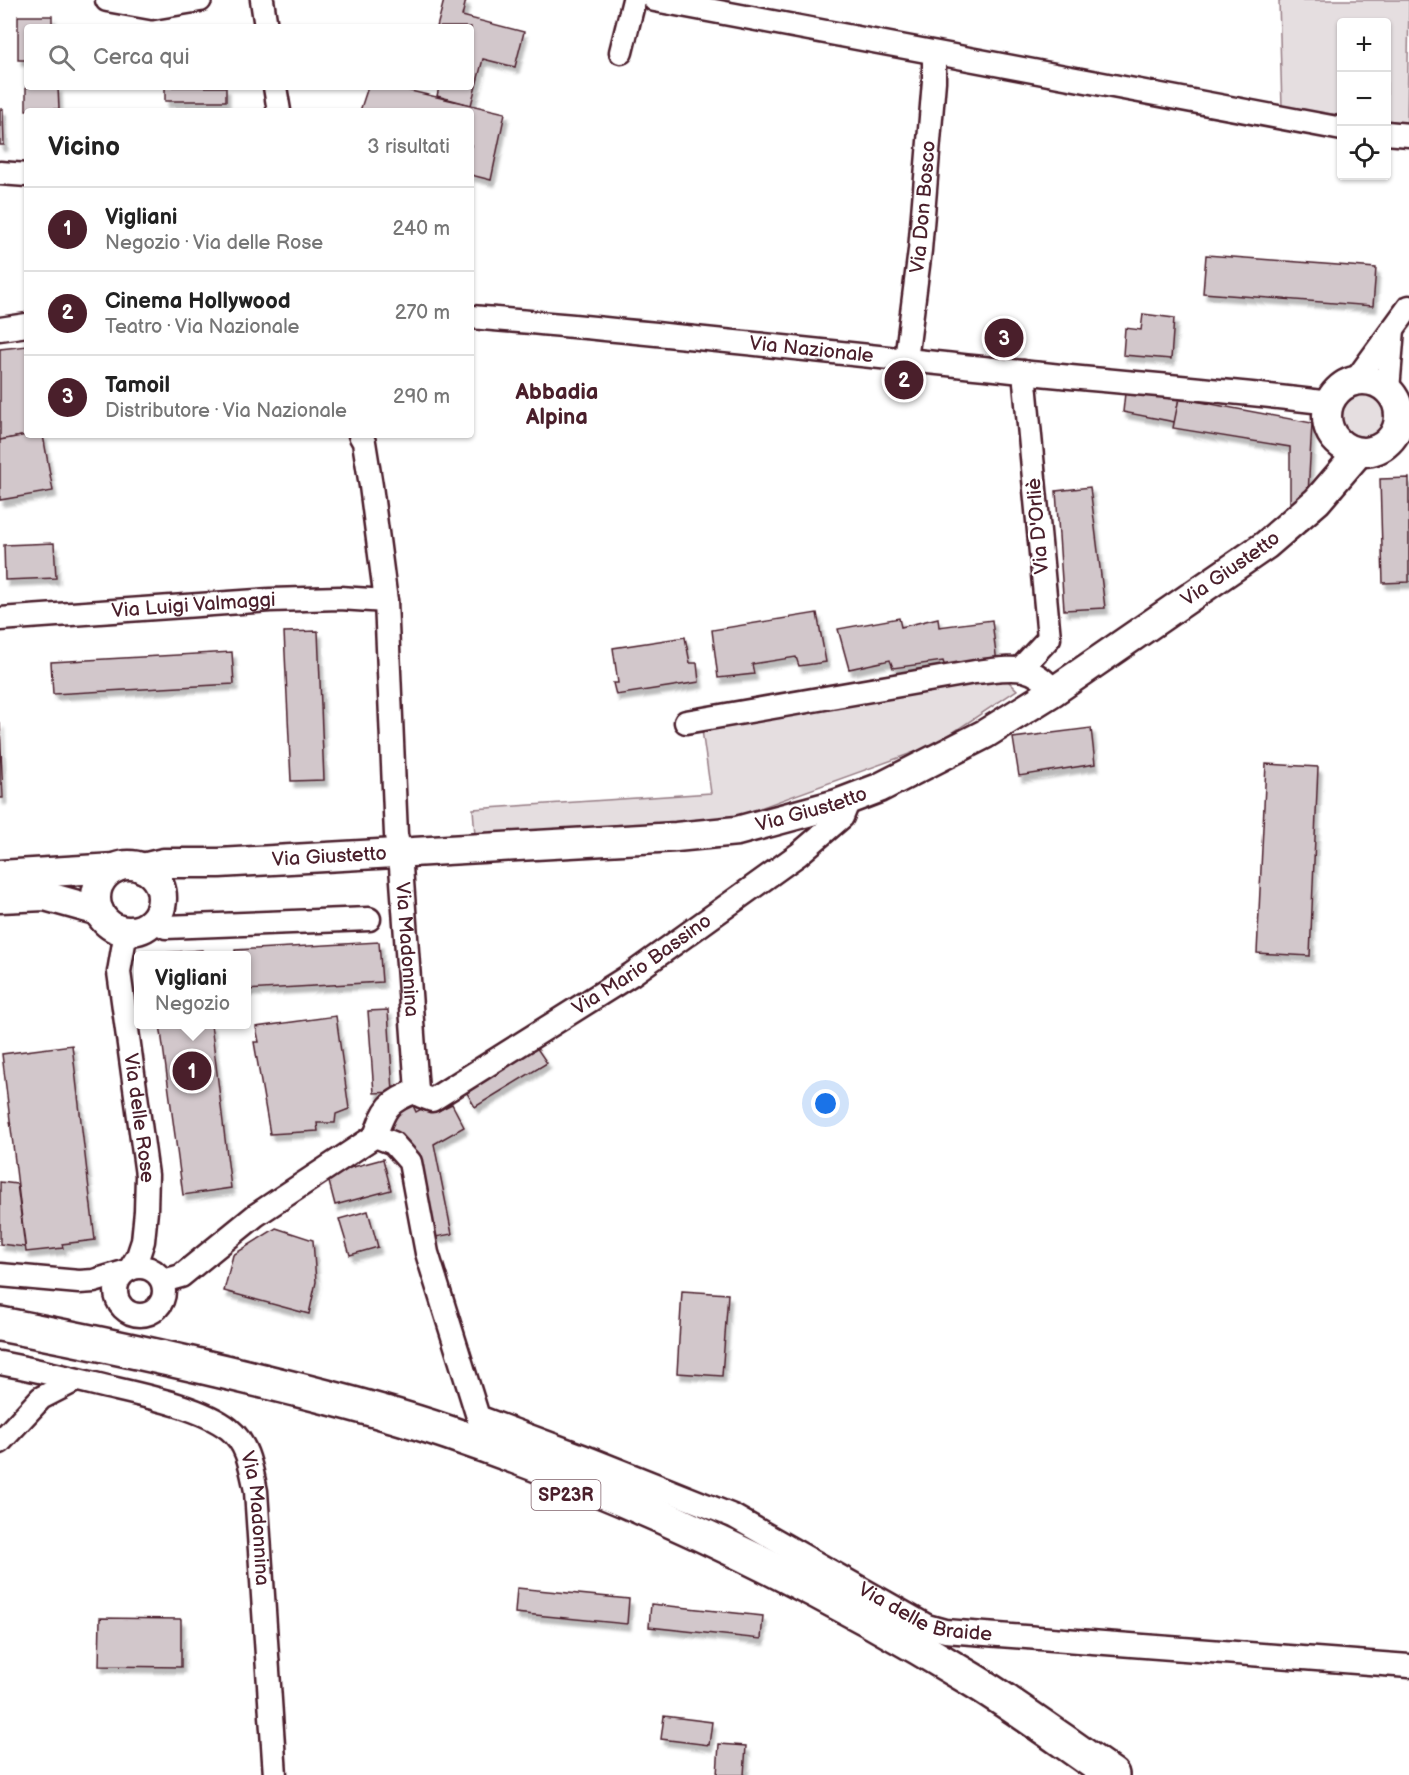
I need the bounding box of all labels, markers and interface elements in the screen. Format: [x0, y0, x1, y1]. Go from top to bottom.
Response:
map controls [1337, 18, 1391, 180]
button: + [1337, 18, 1391, 72]
search box [24, 24, 474, 90]
icon: search [45, 41, 78, 74]
text: Cerca qui [93, 44, 190, 71]
button: − [1337, 72, 1391, 126]
button: locate [1337, 126, 1391, 180]
text: Vicino [48, 132, 120, 163]
text: 3 risultati [367, 135, 450, 159]
street label: Via Don Bosco [905, 140, 941, 275]
text: Vigliani [105, 204, 177, 231]
text: 1 [63, 217, 72, 241]
text: 240 m [393, 217, 450, 241]
text: Negozio · Via delle Rose [105, 231, 323, 255]
text: Cinema Hollywood [105, 288, 291, 315]
text: 2 [62, 301, 73, 325]
text: 270 m [395, 301, 450, 325]
text: Teatro · Via Nazionale [105, 315, 299, 339]
pin: 3 [984, 316, 1024, 360]
street label: Via Nazionale [748, 331, 875, 368]
pin: 2 [884, 358, 924, 403]
text: Tamoil [105, 372, 170, 399]
district label: Abbadia Alpina [515, 379, 598, 431]
text: 3 [62, 385, 73, 409]
text: 290 m [393, 385, 450, 409]
text: Distributore · Via Nazionale [105, 399, 347, 423]
street label: Via D'Orliè [1022, 477, 1054, 575]
street label: Via Giustetto [1177, 526, 1285, 612]
street label: Via Luigi Valmaggi [111, 588, 276, 623]
street label: Via Giustetto [753, 782, 871, 837]
street label: Via Giustetto [271, 841, 387, 872]
street label: Via Madonnina [390, 881, 424, 1018]
street label: Via Mario Bassino [568, 909, 716, 1020]
popup [134, 951, 251, 1029]
text: Vigliani [155, 965, 227, 992]
text: Negozio [155, 992, 230, 1016]
pin: 1 [172, 1048, 212, 1094]
street label: Via delle Rose [118, 1052, 159, 1183]
your location [811, 1089, 840, 1118]
street label: Via Madonnina [235, 1448, 274, 1586]
road number: SP23R [532, 1480, 600, 1510]
street label: Via delle Braide [854, 1577, 993, 1647]

